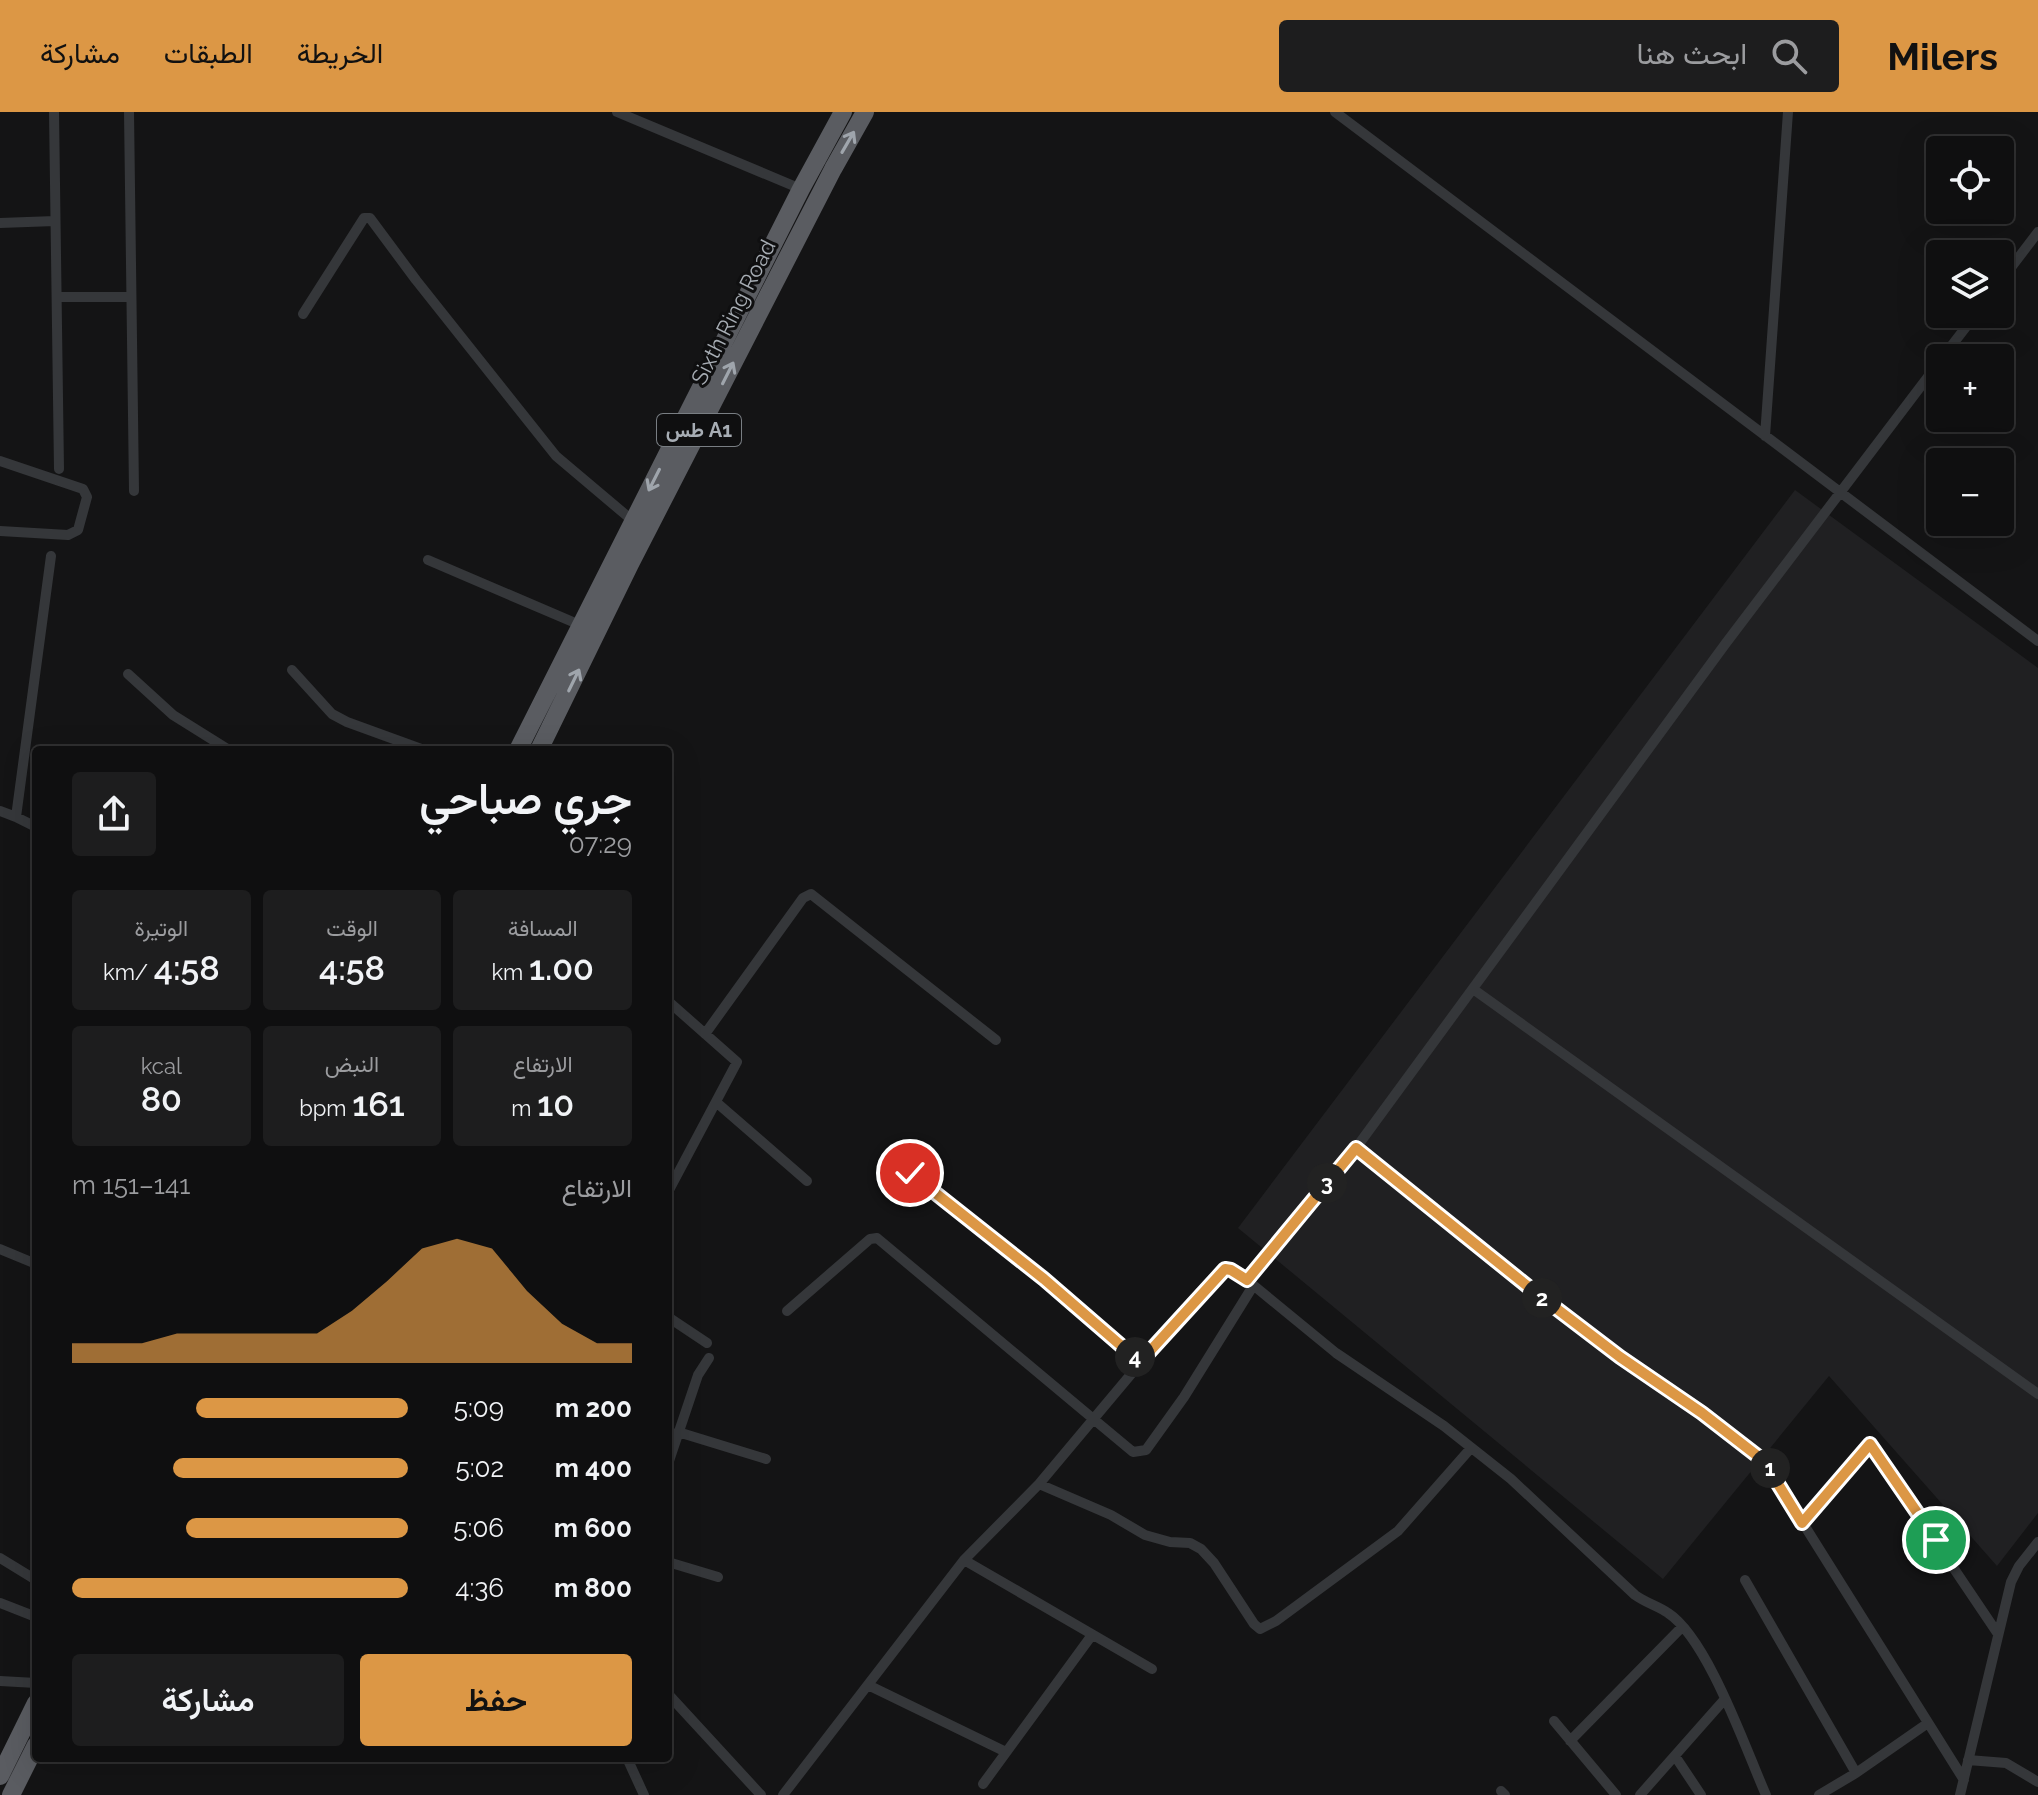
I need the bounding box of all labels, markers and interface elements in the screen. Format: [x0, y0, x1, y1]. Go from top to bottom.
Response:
search box [1279, 20, 1839, 92]
icon: search [1767, 34, 1811, 78]
text: Milers [1887, 34, 1998, 79]
text: ابحث هنا [1637, 36, 1747, 71]
text: مشاركة [40, 37, 120, 70]
text: الطبقات [164, 37, 253, 70]
text: الخريطة [297, 37, 383, 70]
one-way arrow [840, 131, 856, 154]
map controls [1926, 136, 2014, 536]
button: locate [1926, 136, 2014, 224]
street label: Sixth Ring Road [685, 235, 781, 389]
button: layers [1926, 240, 2014, 328]
button: + [1926, 344, 2014, 432]
one-way arrow [721, 361, 737, 385]
road number: طس A1 [657, 414, 741, 446]
button: − [1926, 448, 2014, 536]
one-way arrow [645, 467, 661, 491]
one-way arrow [567, 668, 582, 692]
button: share [72, 772, 156, 856]
text: جري صباحي [419, 773, 632, 824]
text: 07:29 [569, 829, 632, 859]
text: الوتيرة [134, 915, 188, 941]
text: الوقت [326, 915, 378, 941]
text: المسافة [508, 915, 578, 941]
text: 4:58 [154, 948, 220, 988]
text: 4:58 [319, 948, 385, 988]
text: 1.00 [529, 948, 594, 988]
text: /km [103, 959, 154, 985]
text: km [491, 959, 529, 985]
text: النبض [325, 1051, 379, 1077]
text: الارتفاع [513, 1051, 573, 1077]
text: kcal [141, 1053, 182, 1079]
text: 80 [141, 1079, 182, 1119]
text: 161 [352, 1084, 405, 1124]
text: 10 [537, 1084, 574, 1124]
text: bpm [299, 1095, 352, 1121]
text: m [511, 1095, 537, 1121]
pin [876, 1139, 944, 1207]
icon: check [888, 1151, 932, 1195]
pin: 3 [1307, 1163, 1347, 1203]
text: 141–151 m [72, 1170, 190, 1200]
text: 3 [1321, 1170, 1333, 1196]
text: الارتفاع [561, 1173, 632, 1203]
pin: 2 [1522, 1278, 1562, 1318]
text: 2 [1536, 1285, 1548, 1311]
pin: 4 [1115, 1337, 1155, 1377]
text: 4 [1129, 1344, 1141, 1370]
text: 5:09 [454, 1393, 504, 1423]
text: 200 m [555, 1393, 632, 1423]
pin: 1 [1750, 1448, 1790, 1488]
text: 5:02 [455, 1453, 504, 1483]
text: 400 m [555, 1453, 632, 1483]
text: 1 [1765, 1455, 1775, 1481]
pin [1902, 1506, 1970, 1574]
text: 5:06 [453, 1513, 504, 1543]
text: 600 m [554, 1513, 632, 1543]
icon: arrive [1914, 1518, 1958, 1562]
text: 4:36 [455, 1573, 504, 1603]
text: 800 m [554, 1573, 632, 1603]
button: مشاركة [72, 1654, 344, 1746]
button: حفظ [360, 1654, 632, 1746]

